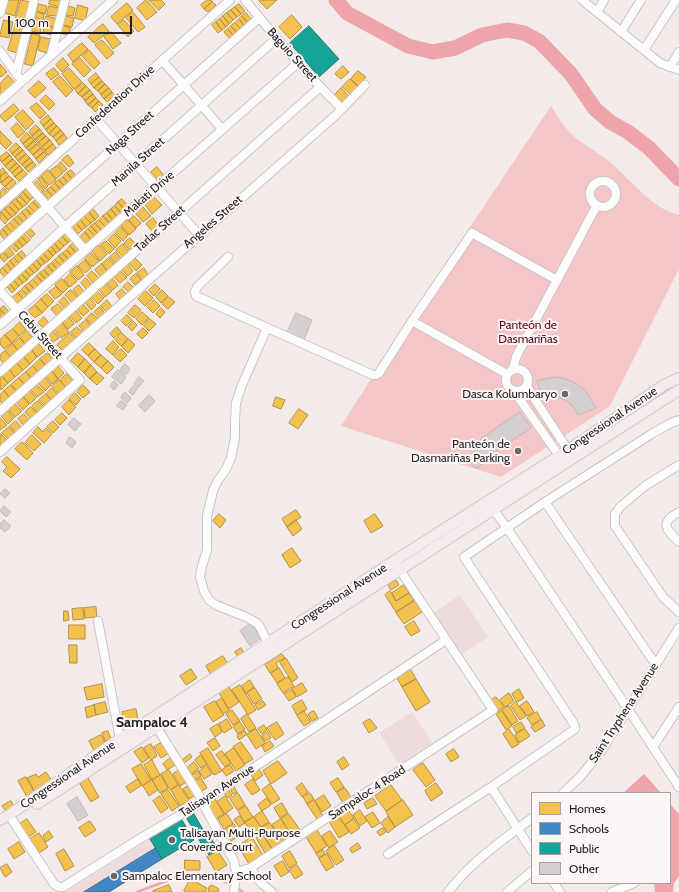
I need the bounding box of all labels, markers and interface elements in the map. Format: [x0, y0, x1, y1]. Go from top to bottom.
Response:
scale bar [10, 8, 134, 34]
text: 100 m [15, 15, 49, 30]
street label: Baguio Street [264, 25, 320, 85]
street label: Confederation Drive [72, 62, 158, 142]
street label: Naga Street [103, 108, 157, 158]
street label: Manila Street [108, 134, 168, 190]
street label: Makati Drive [121, 168, 177, 220]
street label: Angeles Street [180, 192, 246, 252]
street label: Tarlac Street [132, 203, 188, 255]
street label: Cebu Street [15, 308, 65, 362]
park label: Panteón de Dasmariñas [498, 318, 558, 346]
street label: Congressional Avenue [560, 384, 660, 458]
place label: Dasca Kolumbaryo [462, 387, 557, 401]
marker: Dasca Kolumbaryo [560, 389, 570, 399]
place label: Panteón de Dasmariñas Parking [411, 437, 510, 465]
marker: Panteón de Dasmariñas Parking [513, 446, 523, 456]
street label: Congressional Avenue [288, 561, 390, 633]
street label: Saint Tryphena Avenue [586, 660, 662, 766]
district label: Sampaloc 4 [116, 715, 188, 731]
street label: Congressional Avenue [18, 738, 118, 812]
street label: Talisayan Avenue [177, 761, 257, 821]
street label: Sampaloc 4 Road [326, 763, 408, 823]
legend [531, 792, 671, 884]
text: Homes [569, 801, 606, 816]
text: Schools [569, 821, 609, 836]
place label: Talisayan Multi-Purpose Covered Court [180, 826, 300, 854]
marker: Talisayan Multi-Purpose Covered Court [167, 835, 177, 845]
text: Public [569, 841, 600, 856]
text: Other [569, 861, 599, 876]
place label: Sampaloc Elementary School [122, 869, 271, 883]
marker: Sampaloc Elementary School [109, 871, 119, 881]

